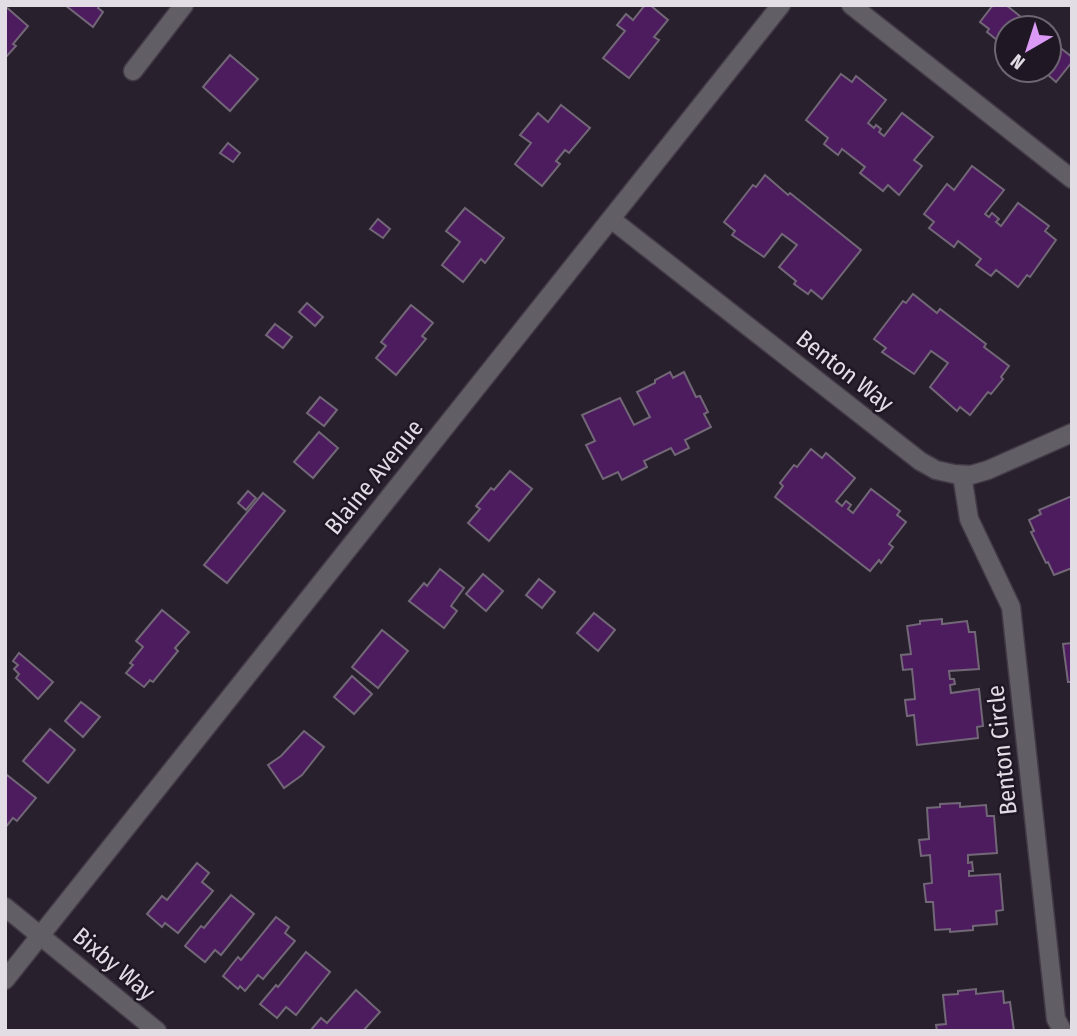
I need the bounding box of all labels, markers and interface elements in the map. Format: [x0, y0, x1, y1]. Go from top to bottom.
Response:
north arrow [993, 14, 1063, 84]
text: N [1006, 49, 1029, 74]
street label: Benton Way [791, 324, 899, 418]
street label: Blaine Avenue [319, 414, 429, 540]
street label: Benton Circle [981, 684, 1023, 816]
street label: Bixby Way [67, 922, 161, 1006]

